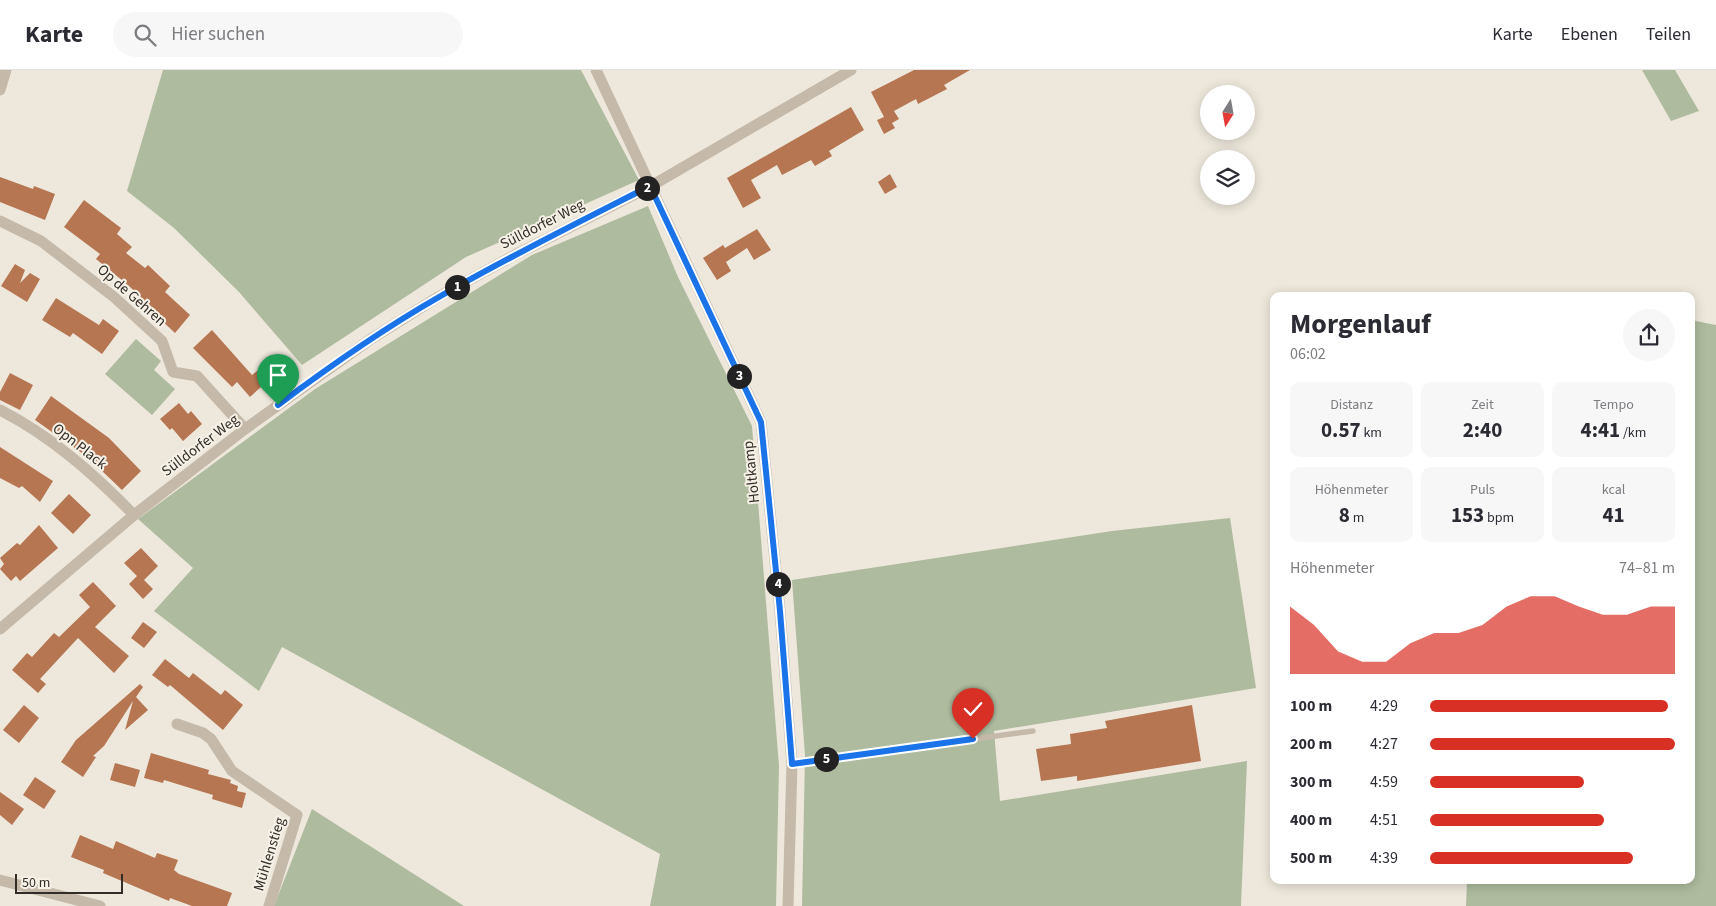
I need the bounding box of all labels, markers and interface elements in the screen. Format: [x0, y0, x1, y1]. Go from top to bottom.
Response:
search box [113, 12, 463, 57]
text: Karte [25, 17, 83, 52]
icon: search [131, 21, 159, 49]
text: Hier suchen [171, 21, 265, 48]
text: Karte [1492, 22, 1533, 47]
text: Ebenen [1561, 22, 1618, 47]
text: Teilen [1646, 22, 1691, 47]
north arrow [1200, 85, 1255, 140]
map controls [1200, 85, 1255, 205]
button: layers [1200, 150, 1255, 205]
pin: 2 [634, 176, 660, 200]
text: 2 [644, 178, 651, 198]
street label: Sülldorfer Weg [496, 194, 588, 255]
street label: Op de Gehren [92, 259, 171, 331]
pin: 1 [444, 274, 470, 300]
text: 1 [454, 277, 461, 297]
text: Morgenlauf [1290, 304, 1431, 344]
button: share [1623, 309, 1675, 361]
text: 06:02 [1290, 343, 1326, 365]
pin [257, 354, 299, 405]
icon: arrive [264, 361, 292, 389]
pin: 3 [726, 364, 752, 388]
text: 3 [736, 366, 743, 386]
text: Distanz [1330, 395, 1373, 415]
text: Zeit [1471, 395, 1494, 415]
text: Tempo [1593, 395, 1634, 415]
street label: Sülldorfer Weg [157, 409, 244, 481]
text: 0.57 [1321, 415, 1361, 445]
text: 2:40 [1463, 415, 1502, 445]
text: 4:41 [1581, 415, 1620, 445]
street label: Opn Plack [48, 419, 112, 475]
text: km [1361, 423, 1382, 443]
text: /km [1620, 423, 1646, 443]
street label: Holtkamp [738, 440, 765, 504]
text: Höhenmeter [1315, 480, 1388, 500]
text: Puls [1470, 480, 1495, 500]
text: kcal [1602, 480, 1625, 500]
text: 8 [1339, 500, 1350, 530]
text: 153 [1451, 500, 1484, 530]
text: 41 [1602, 500, 1625, 530]
text: m [1350, 508, 1364, 528]
text: bpm [1484, 508, 1514, 528]
text: Höhenmeter [1290, 557, 1374, 579]
text: 74–81 m [1619, 557, 1675, 579]
pin: 4 [766, 572, 790, 596]
text: 4 [775, 574, 782, 594]
pin [952, 688, 994, 739]
icon: check [959, 695, 987, 723]
text: 100 m [1290, 695, 1332, 717]
text: 4:29 [1370, 695, 1398, 717]
text: 200 m [1290, 733, 1332, 755]
text: 4:27 [1370, 733, 1398, 755]
pin: 5 [814, 746, 838, 772]
text: 5 [823, 749, 830, 769]
text: 300 m [1290, 771, 1332, 793]
text: 4:59 [1370, 771, 1398, 793]
text: 400 m [1290, 809, 1332, 831]
text: 4:51 [1370, 809, 1398, 831]
street label: Mühlenstieg [248, 814, 291, 894]
text: 500 m [1290, 847, 1332, 869]
text: 4:39 [1370, 847, 1398, 869]
scale bar [15, 871, 122, 894]
text: 50 m [22, 873, 50, 893]

